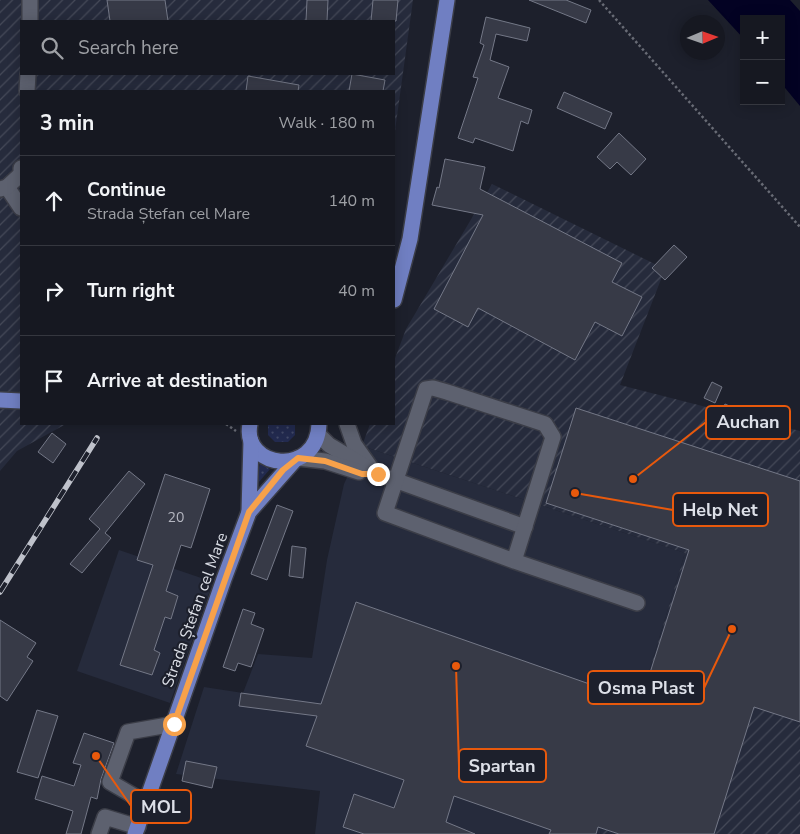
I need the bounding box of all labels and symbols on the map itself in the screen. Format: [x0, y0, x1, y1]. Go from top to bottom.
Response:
north arrow [680, 15, 725, 60]
callout: Auchan [706, 406, 790, 439]
text: Auchan [716, 410, 780, 434]
route end [367, 463, 390, 486]
callout: Help Net [673, 493, 768, 526]
text: Help Net [682, 498, 758, 522]
house number: 20 [168, 508, 184, 527]
street label: Strada Ștefan cel Mare [157, 530, 233, 690]
callout: Osma Plast [588, 671, 704, 704]
text: Osma Plast [598, 676, 694, 700]
route start [163, 713, 186, 736]
callout: Spartan [459, 749, 546, 782]
text: Spartan [469, 754, 535, 778]
callout: MOL [131, 790, 191, 823]
text: MOL [141, 795, 181, 819]

